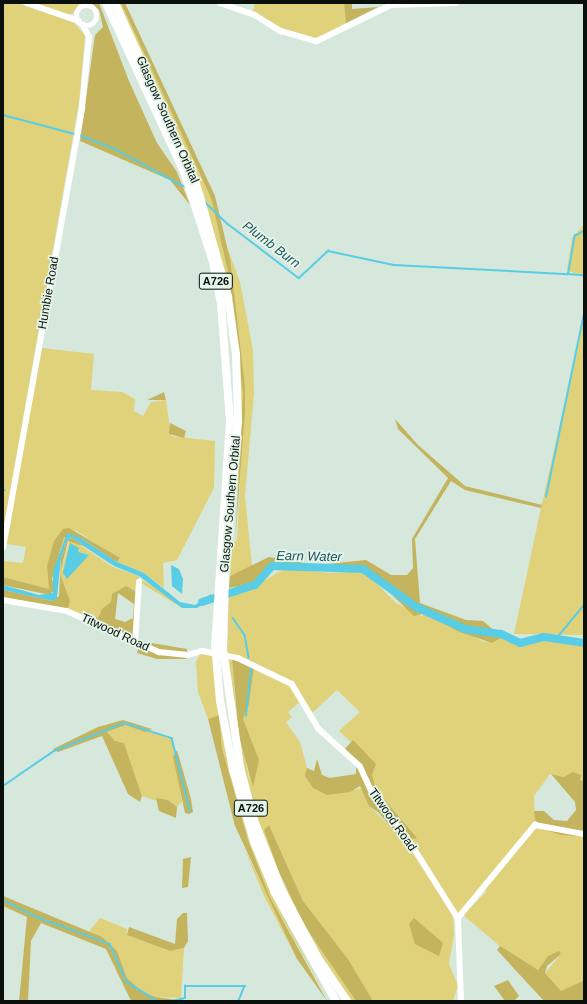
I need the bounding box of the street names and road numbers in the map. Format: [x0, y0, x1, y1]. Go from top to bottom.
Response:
street label: Glasgow Southern Orbital [132, 54, 202, 186]
street label: Humbie Road [36, 256, 62, 330]
road number: A726 [198, 272, 234, 290]
street label: Glasgow Southern Orbital [218, 435, 244, 573]
street label: Titwood Road [79, 611, 151, 655]
street label: Titwood Road [365, 786, 419, 854]
road number: A726 [233, 799, 269, 817]

